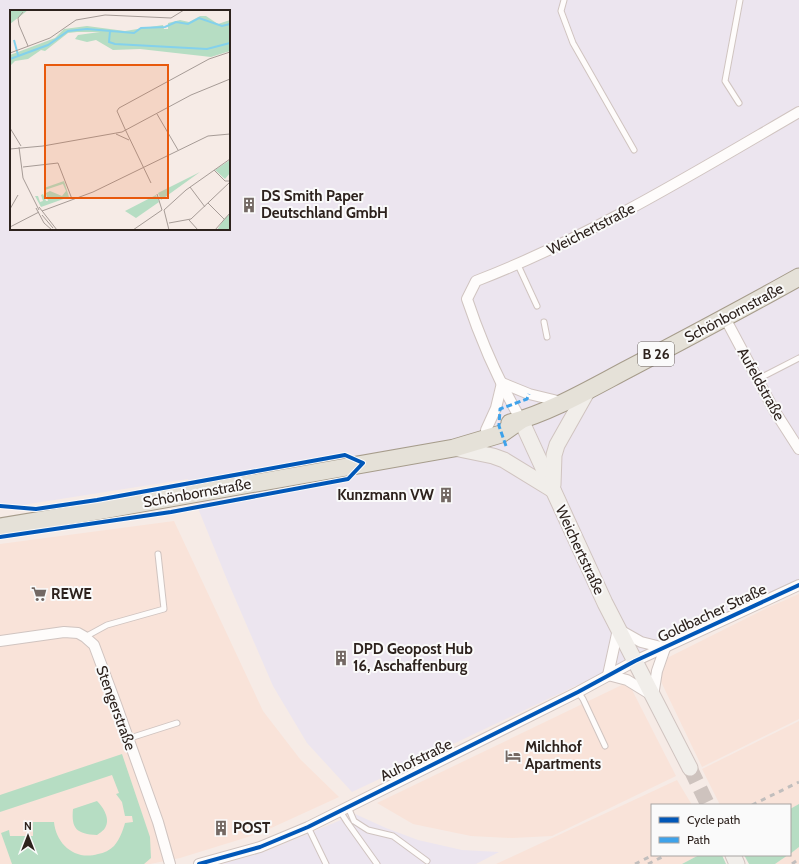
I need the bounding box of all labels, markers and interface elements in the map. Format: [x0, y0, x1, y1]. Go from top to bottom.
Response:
inset map [10, 10, 230, 230]
place label: DS Smith Paper Deutschland GmbH [261, 187, 388, 222]
building icon: DS Smith Paper Deutschland GmbH [240, 196, 258, 214]
street label: Weichertstraße [544, 199, 638, 259]
street label: Schönbornstraße [681, 279, 787, 347]
road number: B 26 [638, 342, 674, 366]
street label: Aufeldstraße [734, 344, 789, 424]
street label: Schönbornstraße [142, 475, 253, 511]
place label: Kunzmann VW [337, 486, 435, 504]
building icon: Kunzmann VW [437, 486, 455, 504]
street label: Weichertstraße [552, 503, 609, 598]
street label: Goldbacher Straße [655, 580, 770, 646]
supermarket icon: REWE [30, 585, 48, 603]
place label: REWE [51, 585, 92, 603]
place label: DPD Geopost Hub 16, Aschaffenburg [353, 640, 473, 675]
building icon: DPD Geopost Hub 16, Aschaffenburg [332, 649, 350, 667]
street label: Stengerstraße [92, 663, 140, 753]
street label: Auhofstraße [377, 735, 455, 785]
place label: Milchhof Apartments [525, 738, 601, 773]
hotel icon: Milchhof Apartments [504, 747, 522, 765]
legend [651, 804, 791, 856]
text: Cycle path [687, 812, 740, 827]
north arrow [8, 816, 48, 856]
text: N [24, 819, 32, 833]
building icon: POST [212, 819, 230, 837]
place label: POST [233, 819, 271, 837]
text: Path [687, 832, 710, 847]

